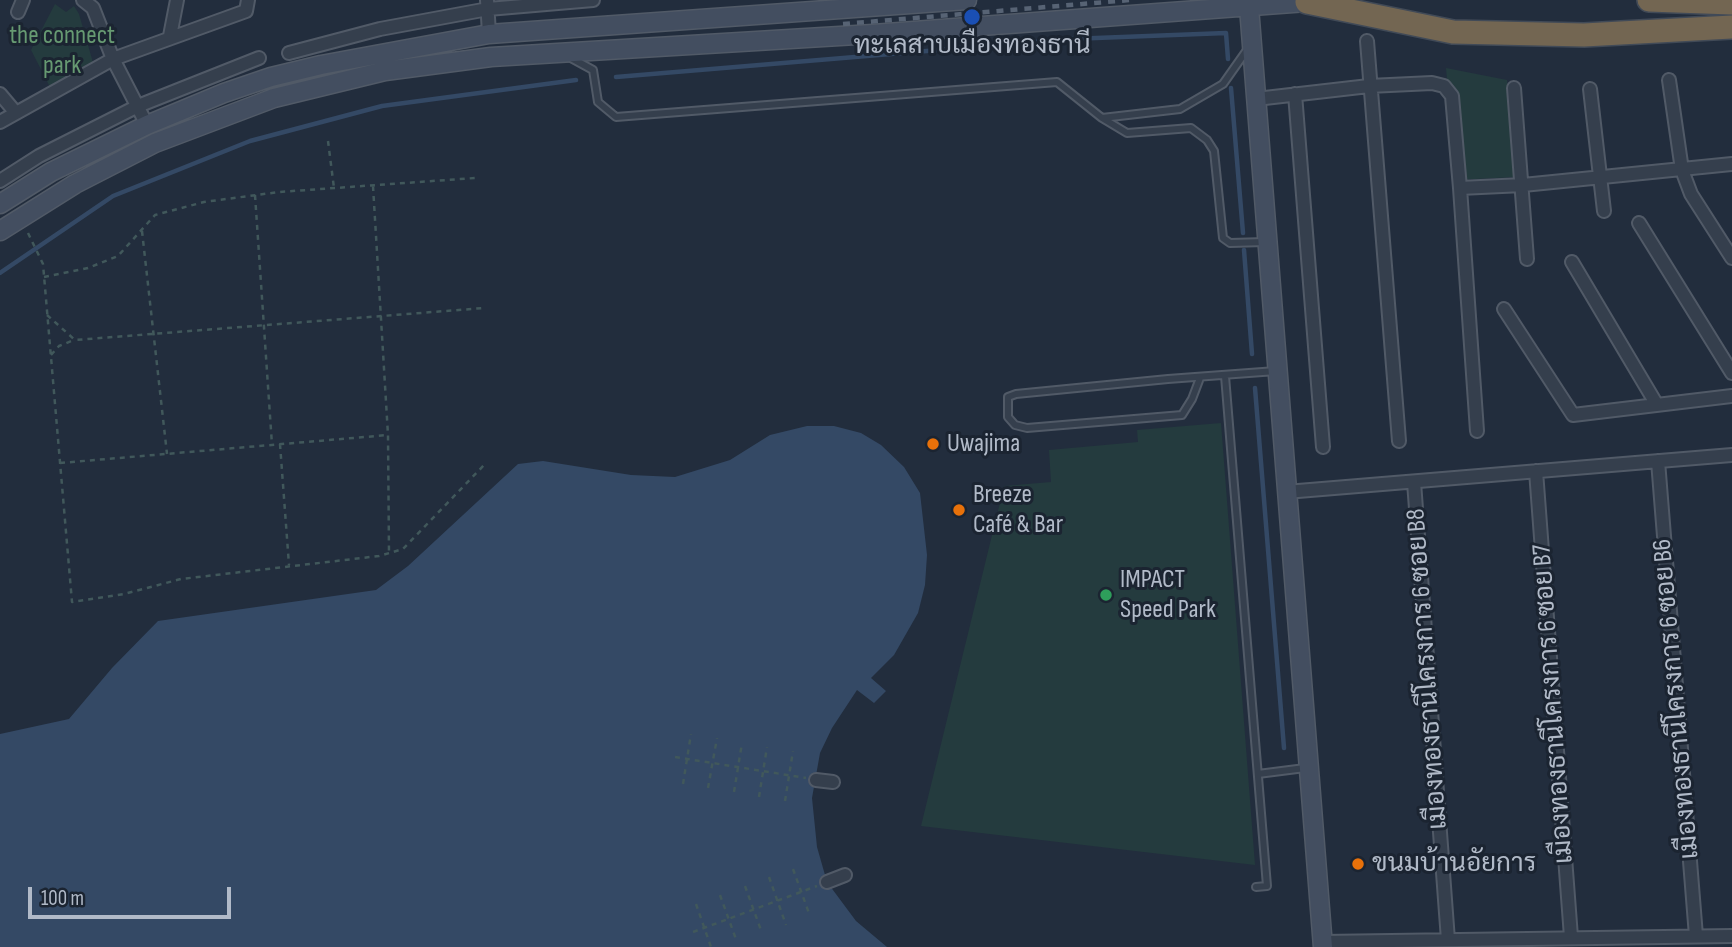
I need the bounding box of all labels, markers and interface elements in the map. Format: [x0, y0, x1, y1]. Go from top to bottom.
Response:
marker: ทะเลสาบเมืองทองธานี [962, 7, 982, 27]
park label: the connect park [9, 20, 115, 82]
place label: ทะเลสาบเมืองทองธานี [853, 30, 1091, 62]
place label: Uwajima [947, 428, 1020, 460]
marker: Uwajima [925, 436, 941, 452]
place label: Breeze Café & Bar [973, 479, 1063, 540]
marker: Breeze Café & Bar [951, 502, 967, 518]
street label: เมืองทองธานีโครงการ 6 ซอย B8 [1401, 508, 1455, 830]
street label: เมืองทองธานีโครงการ 6 ซอย B6 [1647, 538, 1707, 860]
street label: เมืองทองธานีโครงการ 6 ซอย B7 [1527, 543, 1581, 865]
place label: IMPACT Speed Park [1120, 564, 1216, 626]
marker: IMPACT Speed Park [1098, 587, 1114, 603]
place label: ขนมบ้านอัยการ [1372, 848, 1536, 880]
marker: ขนมบ้านอัยการ [1350, 856, 1366, 872]
scale bar [32, 874, 234, 918]
text: 100 m [41, 886, 84, 911]

